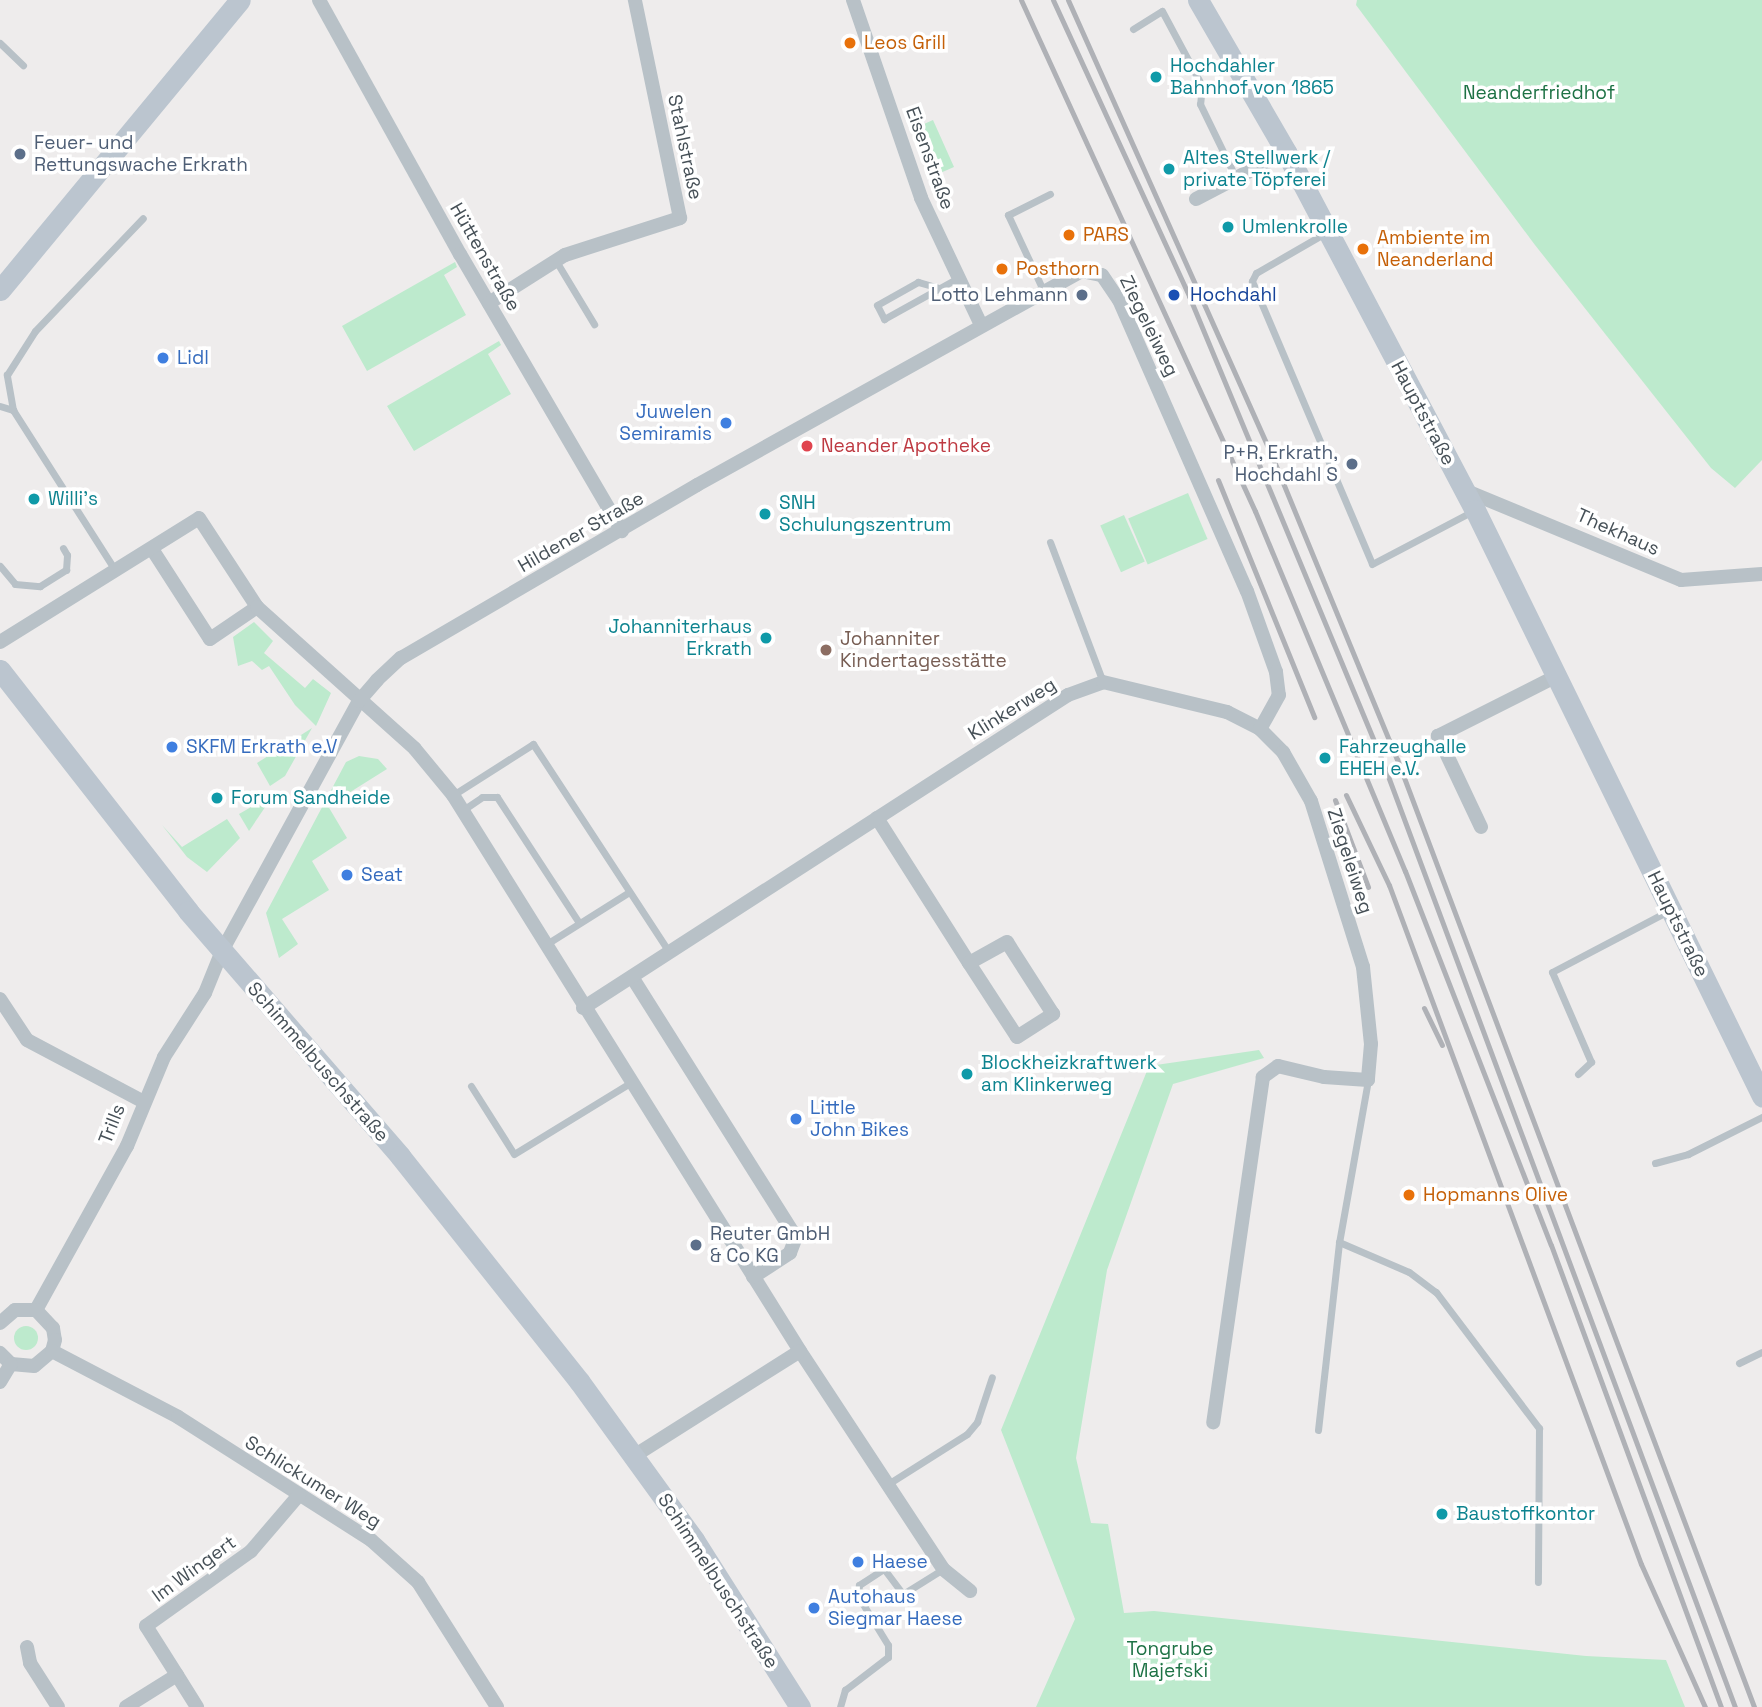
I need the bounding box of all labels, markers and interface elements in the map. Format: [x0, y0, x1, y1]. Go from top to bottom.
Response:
place label: Leos Grill [864, 32, 946, 54]
marker: Leos Grill [842, 35, 858, 51]
place label: Hochdahler Bahnhof von 1865 [1170, 55, 1334, 99]
marker: Hochdahler Bahnhof von 1865 [1148, 69, 1164, 85]
park label: Neanderfriedhof [1463, 82, 1615, 104]
street label: Stahlstraße [663, 92, 707, 202]
street label: Eisenstraße [901, 103, 959, 213]
place label: Feuer- und Rettungswache Erkrath [34, 132, 248, 176]
marker: Feuer- und Rettungswache Erkrath [12, 146, 28, 162]
place label: Altes Stellwerk / private Töpferei [1183, 147, 1330, 191]
marker: Altes Stellwerk / private Töpferei [1161, 161, 1177, 177]
street label: Hüttenstraße [445, 199, 525, 315]
place label: Umlenkrolle [1242, 216, 1348, 238]
marker: Umlenkrolle [1220, 219, 1236, 235]
place label: PARS [1083, 224, 1129, 246]
marker: PARS [1061, 227, 1077, 243]
place label: Ambiente im Neanderland [1377, 227, 1494, 271]
marker: Ambiente im Neanderland [1355, 241, 1371, 257]
place label: Posthorn [1016, 258, 1100, 280]
marker: Posthorn [994, 261, 1010, 277]
street label: Ziegeleiweg [1115, 272, 1183, 380]
place label: Lotto Lehmann [931, 284, 1068, 306]
place label: Hochdahl [1190, 284, 1277, 306]
marker: Hochdahl [1164, 285, 1184, 305]
marker: Lotto Lehmann [1074, 287, 1090, 303]
place label: Lidl [177, 347, 209, 369]
marker: Lidl [155, 350, 171, 366]
street label: Hauptstraße [1386, 357, 1460, 469]
place label: Juwelen Semiramis [619, 401, 712, 445]
marker: Juwelen Semiramis [718, 415, 734, 431]
place label: Neander Apotheke [821, 435, 991, 457]
marker: Neander Apotheke [799, 438, 815, 454]
place label: P+R, Erkrath, Hochdahl S [1223, 442, 1338, 486]
marker: P+R, Erkrath, Hochdahl S [1344, 456, 1360, 472]
street label: Hildener Straße [514, 487, 648, 577]
place label: Willi's [48, 488, 98, 510]
marker: Willi's [26, 491, 42, 507]
place label: SNH Schulungszentrum [779, 492, 951, 536]
street label: Thekhaus [1573, 504, 1663, 560]
marker: SNH Schulungszentrum [757, 506, 773, 522]
place label: Johanniterhaus Erkrath [608, 616, 752, 660]
place label: Johanniter Kindertagesstätte [840, 628, 1007, 672]
marker: Johanniterhaus Erkrath [758, 630, 774, 646]
marker: Johanniter Kindertagesstätte [818, 642, 834, 658]
street label: Klinkerweg [964, 673, 1060, 745]
place label: SKFM Erkrath e.V [186, 736, 338, 758]
place label: Fahrzeughalle EHEH e.V. [1339, 736, 1467, 780]
marker: SKFM Erkrath e.V [164, 739, 180, 755]
marker: Fahrzeughalle EHEH e.V. [1317, 750, 1333, 766]
place label: Forum Sandheide [231, 787, 390, 809]
marker: Forum Sandheide [209, 790, 225, 806]
street label: Ziegeleiweg [1322, 805, 1378, 917]
place label: Seat [361, 864, 403, 886]
marker: Seat [339, 867, 355, 883]
street label: Hauptstraße [1643, 867, 1713, 981]
street label: Schimmelbuschstraße [242, 977, 394, 1147]
place label: Blockheizkraftwerk am Klinkerweg [981, 1052, 1157, 1096]
marker: Blockheizkraftwerk am Klinkerweg [959, 1066, 975, 1082]
place label: Little John Bikes [810, 1097, 909, 1141]
street label: Trills [94, 1101, 130, 1147]
marker: Little John Bikes [788, 1111, 804, 1127]
place label: Hopmanns Olive [1423, 1184, 1568, 1206]
marker: Hopmanns Olive [1401, 1187, 1417, 1203]
place label: Reuter GmbH & Co KG [710, 1223, 830, 1267]
marker: Reuter GmbH & Co KG [688, 1237, 704, 1253]
street label: Schlickumer Weg [241, 1431, 385, 1533]
street label: Schimmelbuschstraße [653, 1489, 783, 1673]
place label: Baustoffkontor [1456, 1503, 1595, 1525]
marker: Baustoffkontor [1434, 1506, 1450, 1522]
street label: Im Wingert [148, 1531, 240, 1607]
place label: Haese [872, 1551, 928, 1573]
marker: Haese [850, 1554, 866, 1570]
place label: Autohaus Siegmar Haese [828, 1586, 963, 1630]
marker: Autohaus Siegmar Haese [806, 1600, 822, 1616]
park label: Tongrube Majefski [1126, 1638, 1214, 1682]

